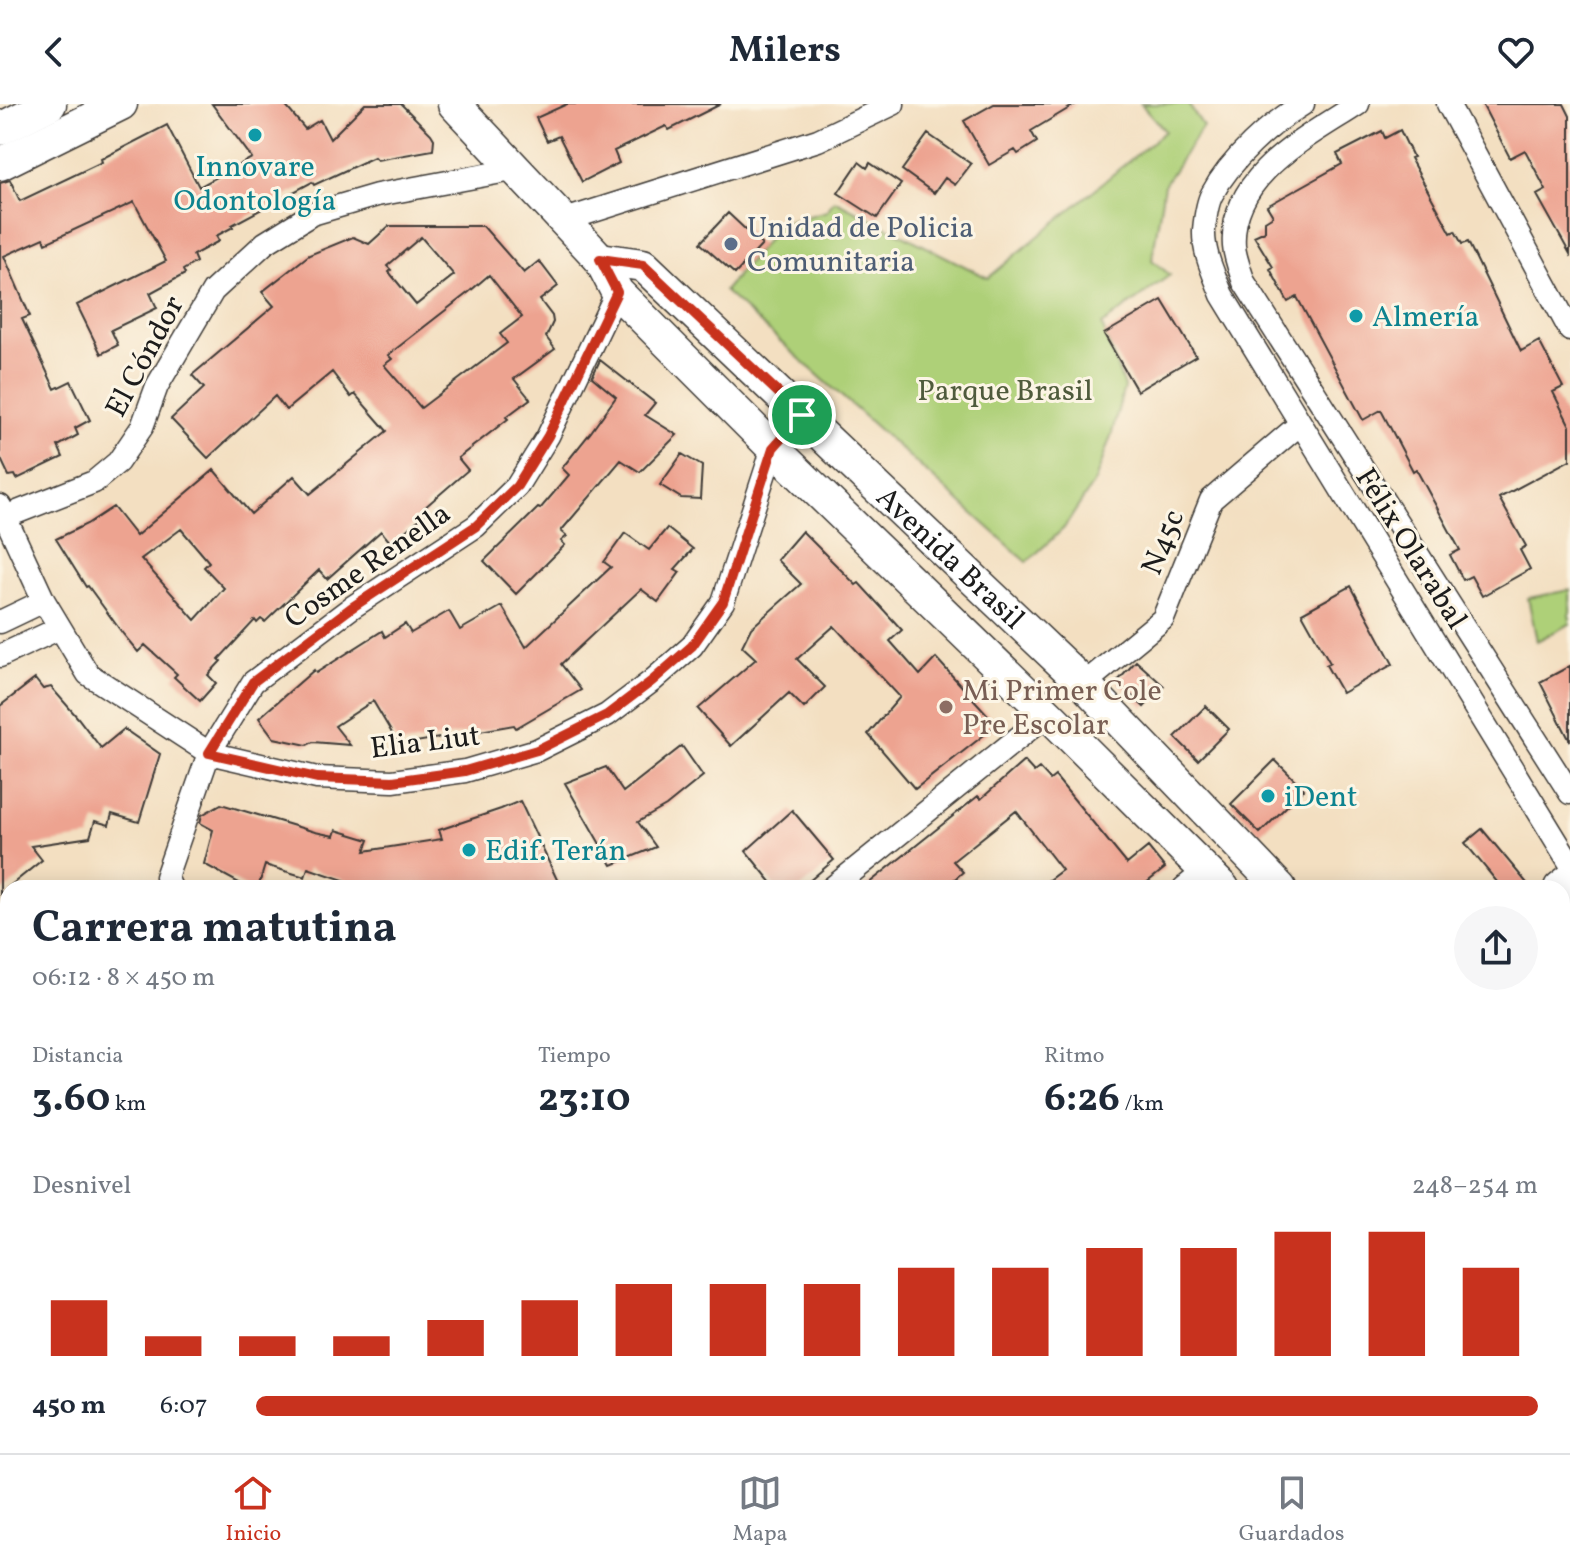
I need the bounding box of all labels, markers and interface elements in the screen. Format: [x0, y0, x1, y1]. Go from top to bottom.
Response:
text: Milers [729, 27, 841, 77]
icon: back [32, 30, 76, 74]
icon: heart [1494, 30, 1538, 74]
marker: Innovare Odontología [246, 126, 264, 144]
place label: Innovare Odontología [174, 147, 336, 223]
place label: Unidad de Policia Comunitaria [747, 208, 974, 284]
marker: Unidad de Policia Comunitaria [722, 235, 740, 253]
street label: El Cóndor [96, 289, 195, 425]
place label: Almería [1372, 297, 1479, 339]
marker: Almería [1347, 307, 1365, 325]
park label: Parque Brasil [917, 371, 1093, 413]
pin [768, 381, 836, 449]
icon: arrive [780, 393, 824, 437]
street label: Félix Olarabal [1344, 460, 1477, 638]
street label: Avenida Brasil [866, 478, 1033, 640]
street label: Cosme Renella [277, 494, 460, 640]
street label: N45c [1132, 504, 1196, 582]
place label: Mi Primer Cole Pre Escolar [962, 671, 1162, 747]
marker: Mi Primer Cole Pre Escolar [937, 698, 955, 716]
street label: Elia Liut [368, 715, 483, 771]
place label: iDent [1284, 777, 1358, 819]
marker: iDent [1259, 787, 1277, 805]
place label: Edif. Terán [485, 831, 627, 873]
marker: Edif. Terán [460, 841, 478, 859]
text: Carrera matutina [32, 899, 397, 960]
button: share [1454, 906, 1538, 990]
text: 06:12 · 8 × 450 m [32, 960, 215, 996]
text: Distancia [32, 1041, 123, 1072]
text: Tiempo [538, 1041, 611, 1072]
text: Ritmo [1044, 1041, 1105, 1072]
text: 3.60 [32, 1072, 110, 1128]
text: 23:10 [538, 1072, 631, 1128]
text: 6:26 [1044, 1072, 1120, 1128]
text: km [110, 1089, 146, 1120]
text: /km [1120, 1089, 1164, 1120]
text: Desnivel [32, 1168, 131, 1204]
text: 248–254 m [1412, 1168, 1538, 1204]
text: 450 m [32, 1388, 106, 1424]
text: 6:07 [160, 1388, 208, 1424]
tab: Inicio [226, 1471, 281, 1550]
tab: Mapa [733, 1471, 788, 1550]
tab: Guardados [1239, 1471, 1344, 1550]

